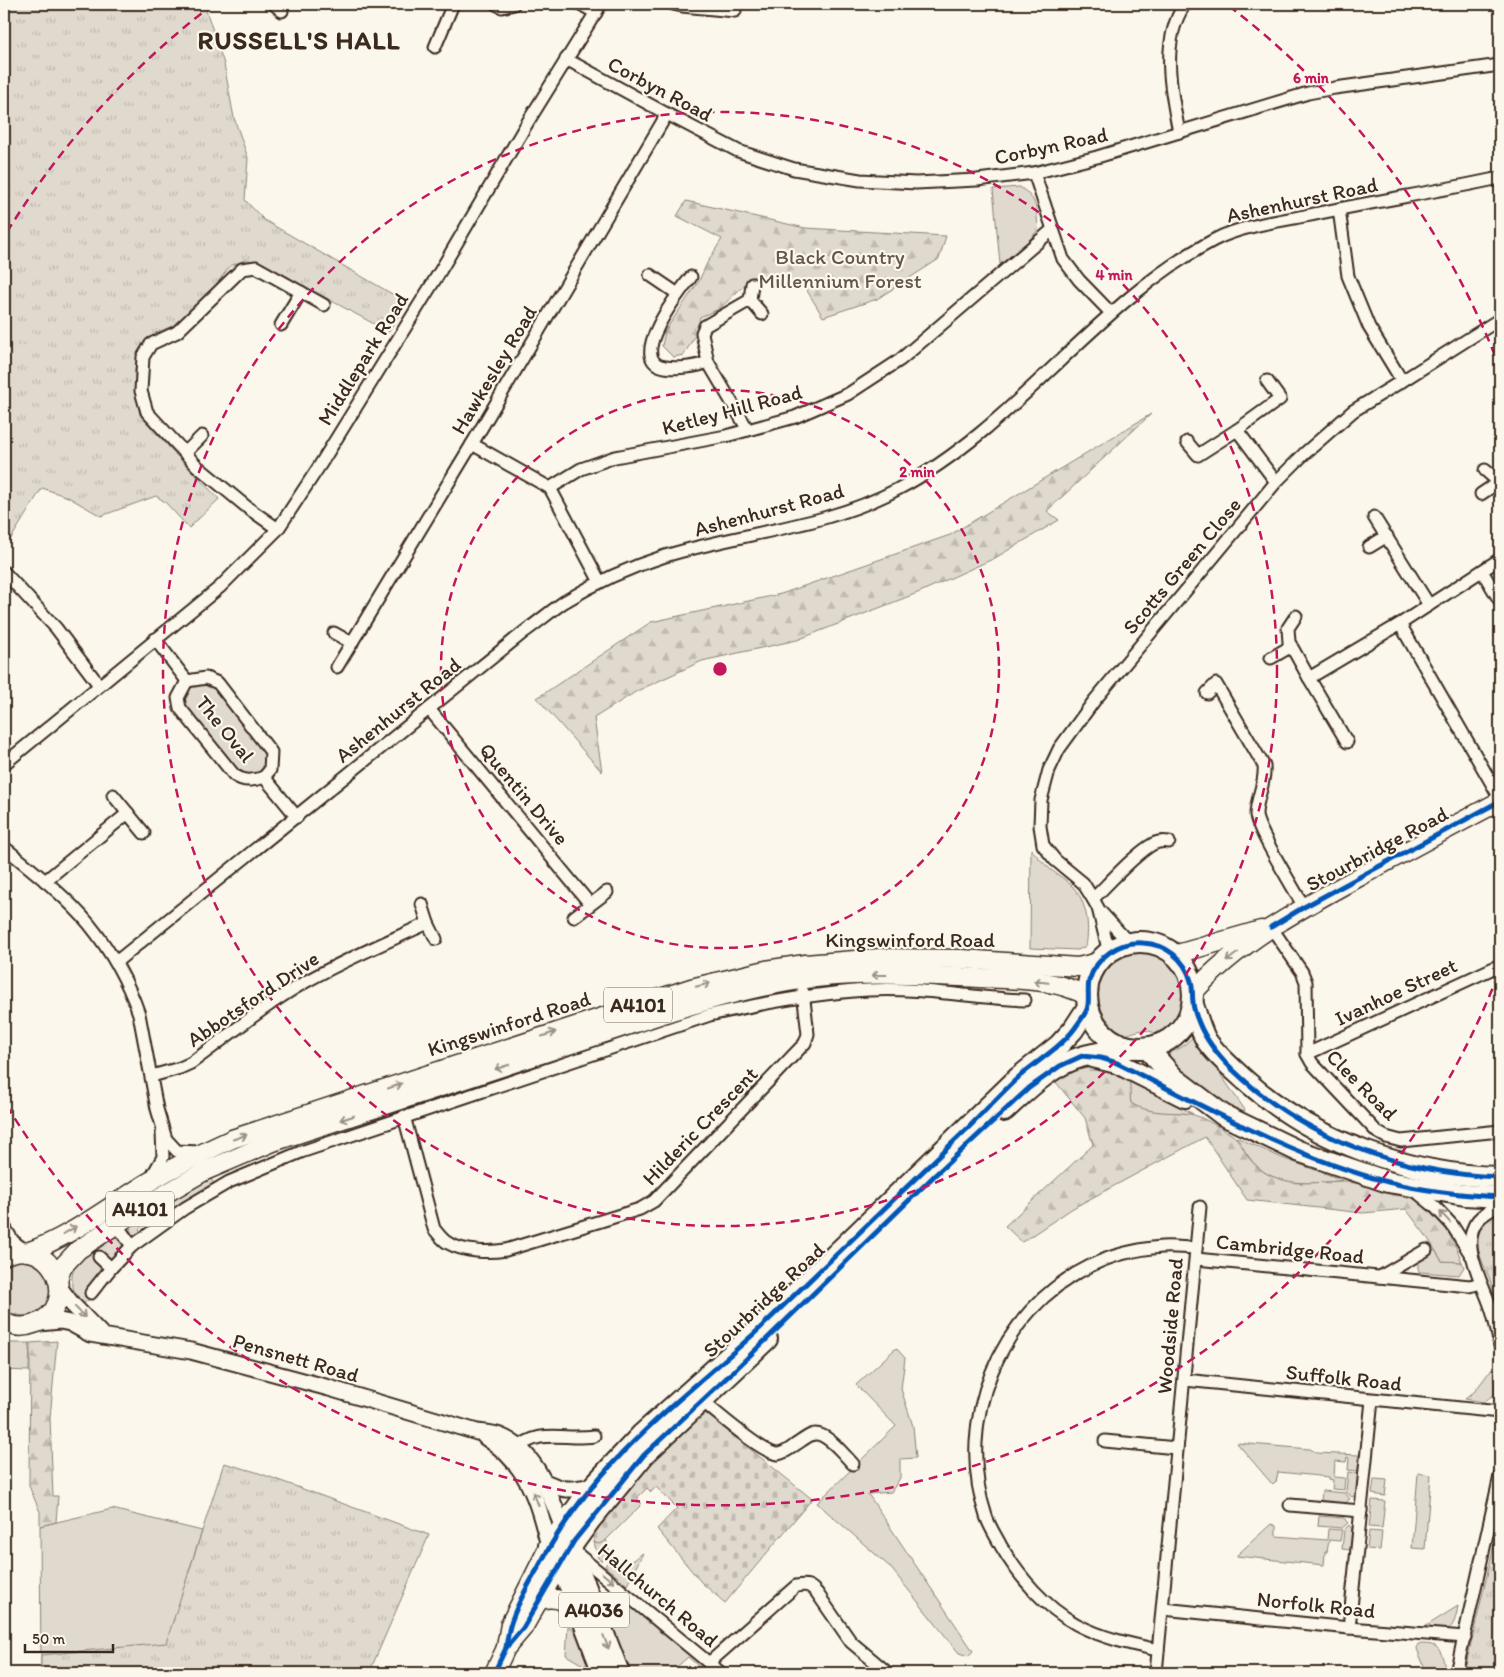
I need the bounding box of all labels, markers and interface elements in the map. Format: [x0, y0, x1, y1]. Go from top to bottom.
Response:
district label: RUSSELL'S HALL [198, 24, 401, 56]
street label: Corbyn Road [604, 51, 717, 127]
text: 6 min [1293, 69, 1330, 87]
street label: Corbyn Road [992, 121, 1110, 170]
street label: Ashenhurst Road [1224, 171, 1380, 228]
park label: Black Country Millennium Forest [758, 244, 922, 293]
text: 4 min [1096, 266, 1133, 284]
street label: Middlepark Road [312, 288, 413, 430]
street label: Hawkesley Road [445, 300, 542, 439]
street label: Ketley Hill Road [659, 379, 805, 440]
text: 2 min [899, 463, 936, 481]
street label: Ashenhurst Road [691, 478, 846, 541]
street label: Scotts Green Close [1117, 492, 1246, 639]
street label: Ashenhurst Road [330, 652, 465, 768]
centre of rings [711, 660, 729, 678]
street label: The Oval [191, 690, 260, 767]
street label: Quentin Drive [474, 737, 574, 850]
street label: Stourbridge Road [1302, 800, 1452, 896]
street label: Kingswinford Road [825, 927, 995, 952]
street label: Abbotsford Drive [182, 945, 323, 1052]
one-way arrow [1226, 951, 1239, 962]
street label: Ivanhoe Street [1331, 952, 1461, 1031]
one-way arrow [871, 970, 887, 980]
one-way arrow [1033, 977, 1049, 986]
one-way arrow [695, 980, 711, 989]
street label: Kingswinford Road [424, 985, 594, 1062]
road number: A4101 [604, 988, 672, 1022]
one-way arrow [540, 1029, 556, 1038]
street label: Clee Road [1322, 1044, 1403, 1126]
street label: Hilderic Crescent [637, 1061, 763, 1190]
one-way arrow [494, 1063, 510, 1072]
one-way arrow [386, 1080, 402, 1090]
one-way arrow [340, 1114, 356, 1123]
one-way arrow [232, 1131, 248, 1141]
road number: A4101 [106, 1192, 174, 1226]
one-way arrow [1439, 1211, 1450, 1224]
one-way arrow [63, 1225, 77, 1235]
street label: Cambridge Road [1215, 1228, 1366, 1269]
street label: Stourbridge Road [698, 1237, 830, 1362]
street label: Woodside Road [1151, 1256, 1188, 1395]
one-way arrow [74, 1306, 86, 1319]
street label: Pensnett Road [230, 1328, 362, 1388]
street label: Suffolk Road [1285, 1359, 1404, 1396]
one-way arrow [531, 1492, 540, 1507]
street label: Hallchurch Road [593, 1537, 724, 1652]
one-way arrow [601, 1572, 614, 1583]
street label: Norfolk Road [1256, 1586, 1376, 1623]
road number: A4036 [559, 1592, 629, 1628]
scale bar [25, 1622, 112, 1654]
text: 50 m [32, 1630, 65, 1648]
one-way arrow [602, 1634, 611, 1649]

